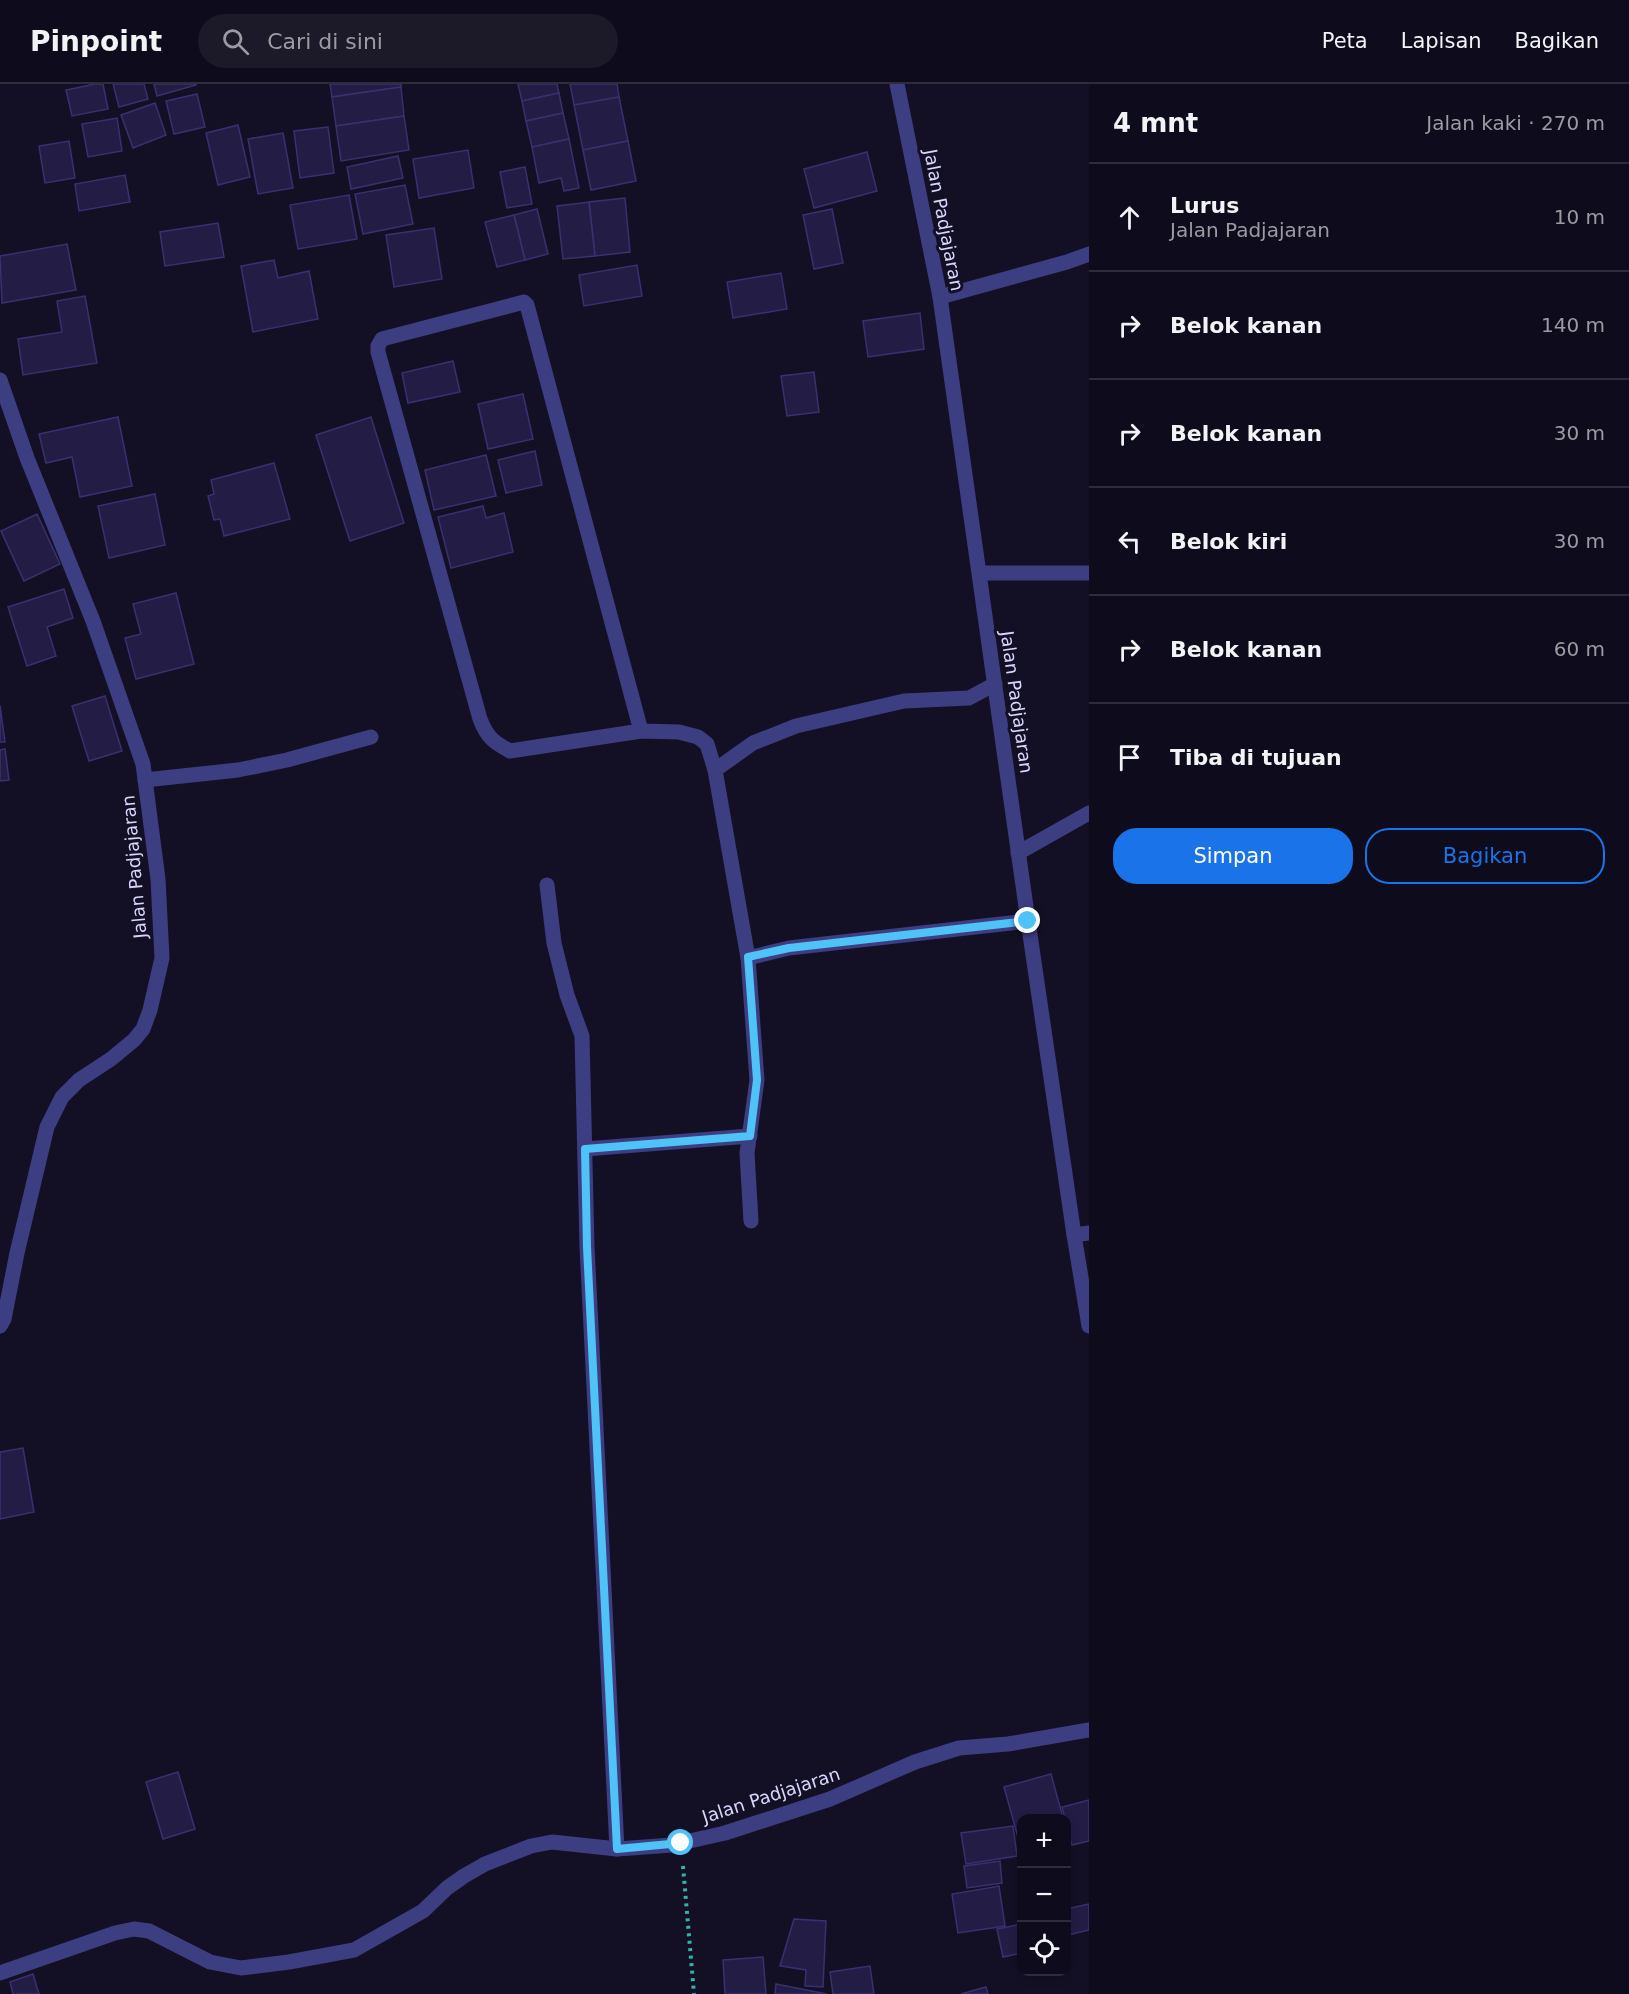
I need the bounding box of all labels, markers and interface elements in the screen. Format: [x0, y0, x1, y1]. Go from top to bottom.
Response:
search box [198, 14, 618, 68]
text: Pinpoint [30, 25, 162, 58]
icon: search [219, 25, 252, 58]
text: Cari di sini [267, 29, 383, 54]
text: Peta [1322, 29, 1368, 53]
text: Lapisan [1401, 29, 1482, 53]
text: Bagikan [1515, 29, 1599, 53]
text: 4 mnt [1113, 108, 1198, 138]
text: Jalan kaki · 270 m [1426, 111, 1605, 135]
street label: Jalan Padjajaran [920, 146, 968, 293]
text: Lurus [1170, 193, 1239, 218]
icon: ahead [1113, 201, 1146, 234]
text: 10 m [1554, 205, 1605, 229]
text: Jalan Padjajaran [1170, 218, 1330, 242]
icon: right [1113, 309, 1146, 342]
text: Belok kanan [1170, 313, 1322, 338]
text: 140 m [1541, 313, 1605, 337]
icon: right [1113, 417, 1146, 450]
text: Belok kanan [1170, 421, 1322, 446]
text: 30 m [1554, 421, 1605, 445]
icon: left [1113, 525, 1146, 558]
text: Belok kiri [1170, 529, 1287, 554]
text: 30 m [1554, 529, 1605, 553]
street label: Jalan Padjajaran [996, 628, 1037, 775]
icon: right [1113, 633, 1146, 666]
text: Belok kanan [1170, 637, 1322, 662]
text: 60 m [1554, 637, 1605, 661]
icon: arrive [1113, 741, 1146, 774]
text: Tiba di tujuan [1170, 745, 1342, 770]
street label: Jalan Padjajaran [117, 794, 151, 941]
button: Simpan [1113, 828, 1353, 884]
button: Bagikan [1365, 828, 1605, 884]
route end [1014, 907, 1040, 933]
street label: Jalan Padjajaran [698, 1763, 843, 1828]
map controls [1017, 1814, 1071, 1976]
button: + [1017, 1814, 1071, 1868]
route start [667, 1829, 693, 1855]
button: − [1017, 1868, 1071, 1922]
button: locate [1017, 1922, 1071, 1976]

